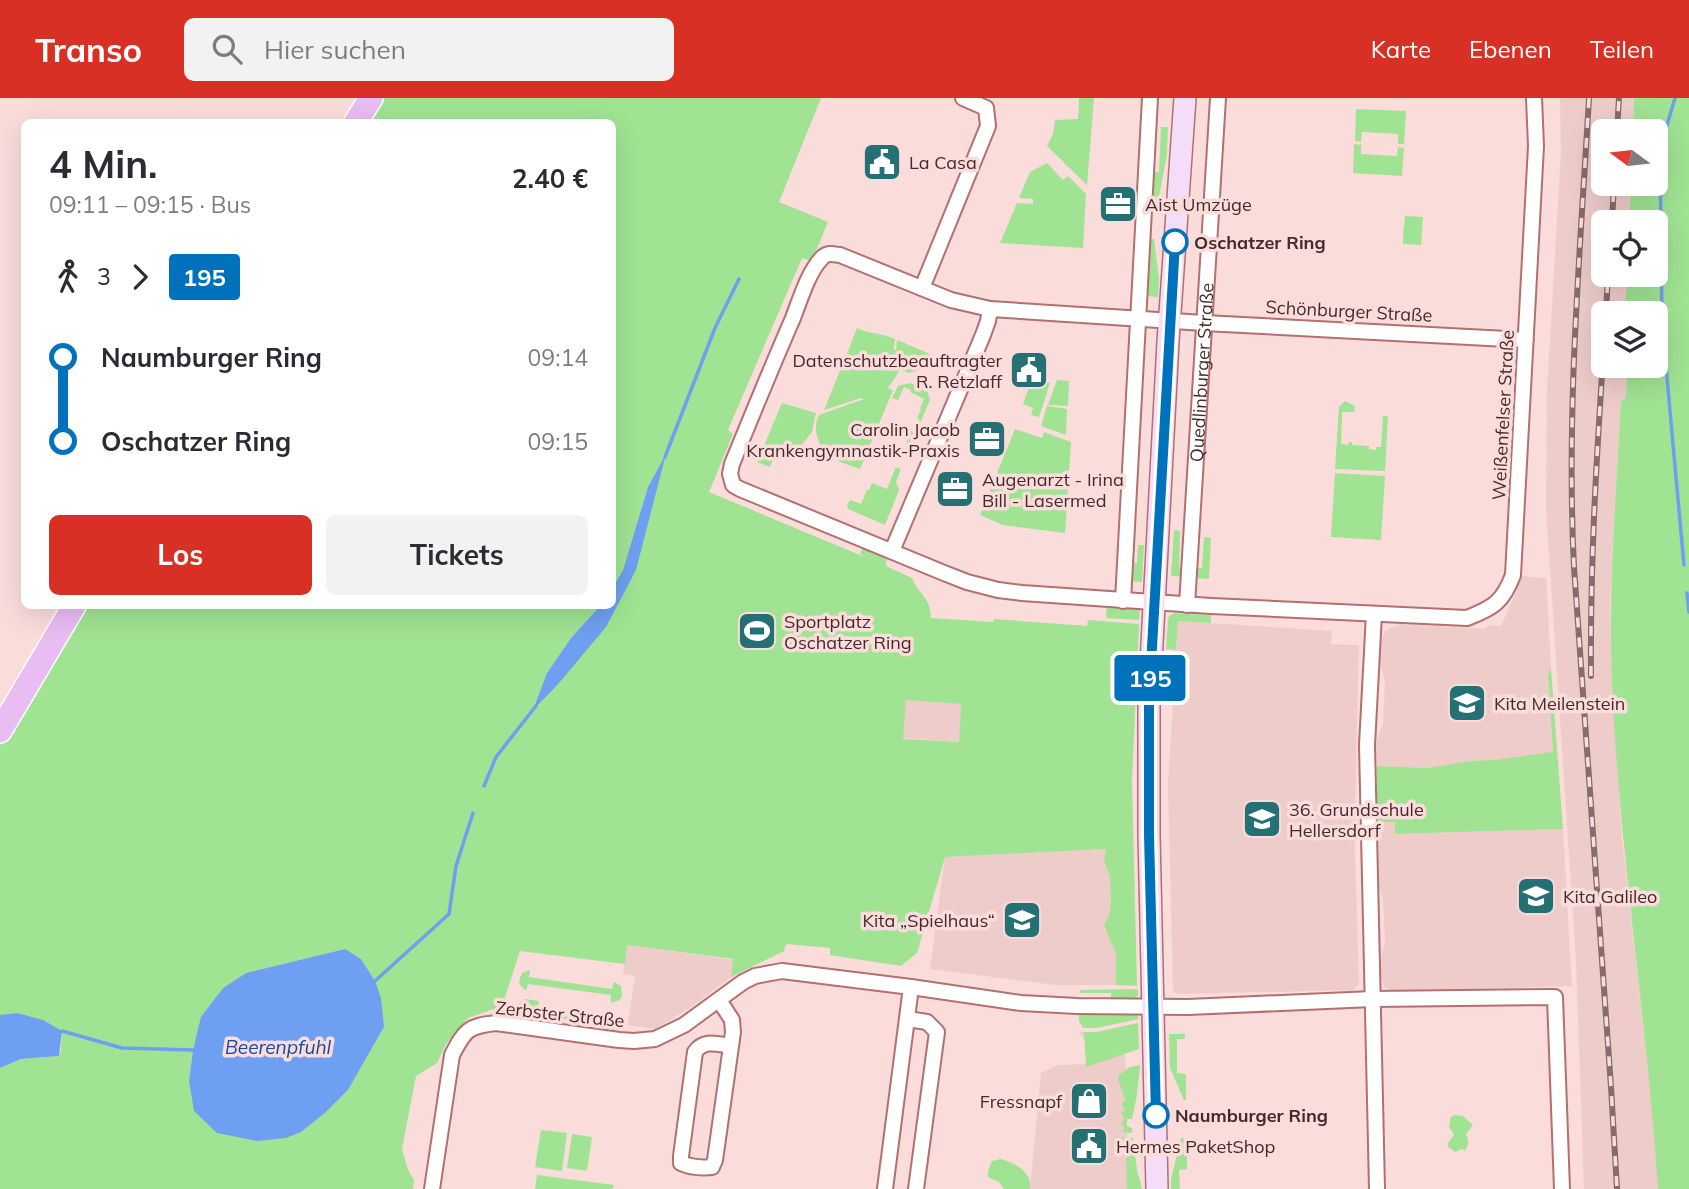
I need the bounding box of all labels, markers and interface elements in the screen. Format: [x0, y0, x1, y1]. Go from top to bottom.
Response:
search box [184, 18, 674, 81]
text: Transo [35, 29, 142, 70]
icon: search [208, 30, 246, 68]
text: Hier suchen [264, 33, 406, 66]
text: Karte [1371, 34, 1431, 64]
text: Ebenen [1469, 34, 1552, 64]
text: Teilen [1590, 34, 1654, 64]
north arrow [1591, 119, 1668, 196]
map controls [1591, 119, 1668, 378]
text: 4 Min. [49, 140, 158, 188]
public building icon: La Casa [861, 141, 903, 183]
place label: La Casa [909, 151, 977, 174]
text: 2.40 € [512, 162, 588, 195]
office icon: Aist Umzüge [1097, 183, 1139, 225]
text: 09:11 – 09:15 · Bus [49, 190, 251, 219]
place label: Aist Umzüge [1145, 193, 1252, 216]
button: locate [1591, 210, 1668, 287]
marker: Oschatzer Ring [1162, 229, 1188, 255]
place label: Oschatzer Ring [1194, 231, 1326, 254]
icon: walk [49, 258, 87, 296]
icon: forward [121, 258, 159, 296]
text: 3 [97, 262, 111, 291]
text: 195 [183, 262, 226, 292]
street label: Quedlinburger Straße [1184, 282, 1218, 463]
street label: Schönburger Straße [1265, 295, 1433, 327]
button: layers [1591, 301, 1668, 378]
street label: Weißenfelser Straße [1487, 329, 1519, 501]
text: Naumburger Ring [101, 341, 322, 374]
text: 09:14 [528, 343, 588, 372]
place label: Datenschutzbeauftragter R. Retzlaff [792, 349, 1003, 393]
public building icon: Datenschutzbeauftragter R. Retzlaff [1008, 349, 1050, 391]
place label: Carolin Jacob Krankengymnastik-Praxis [746, 418, 960, 462]
office icon: Carolin Jacob Krankengymnastik-Praxis [966, 418, 1008, 460]
text: Oschatzer Ring [101, 425, 291, 458]
text: 09:15 [528, 427, 588, 456]
office icon: Augenarzt - Irina Bill - Lasermed [934, 468, 976, 510]
place label: Augenarzt - Irina Bill - Lasermed [982, 468, 1124, 512]
button: Los [49, 515, 312, 595]
button: Tickets [326, 515, 588, 595]
sports icon: Sportplatz Oschatzer Ring [736, 610, 778, 652]
place label: Sportplatz Oschatzer Ring [784, 610, 912, 654]
line badge: 195 [1110, 655, 1190, 701]
text: 195 [1128, 663, 1172, 693]
school or university icon: Kita Meilenstein [1446, 682, 1488, 724]
place label: Kita Meilenstein [1494, 692, 1625, 715]
school or university icon: 36. Grundschule Hellersdorf [1241, 798, 1283, 840]
place label: 36. Grundschule Hellersdorf [1289, 798, 1424, 842]
school or university icon: Kita Galileo [1515, 875, 1557, 917]
place label: Kita Galileo [1563, 885, 1657, 908]
school or university icon: Kita „Spielhaus“ [1001, 899, 1043, 941]
place label: Kita „Spielhaus“ [863, 909, 995, 932]
street label: Zerbster Straße [494, 996, 626, 1032]
water label: Beerenpfuhl [225, 1035, 332, 1059]
shop icon: Fressnapf [1068, 1080, 1110, 1122]
place label: Fressnapf [980, 1090, 1063, 1113]
marker: Naumburger Ring [1143, 1102, 1169, 1128]
place label: Naumburger Ring [1175, 1104, 1328, 1127]
public building icon: Hermes PaketShop [1068, 1125, 1110, 1167]
place label: Hermes PaketShop [1116, 1135, 1275, 1158]

